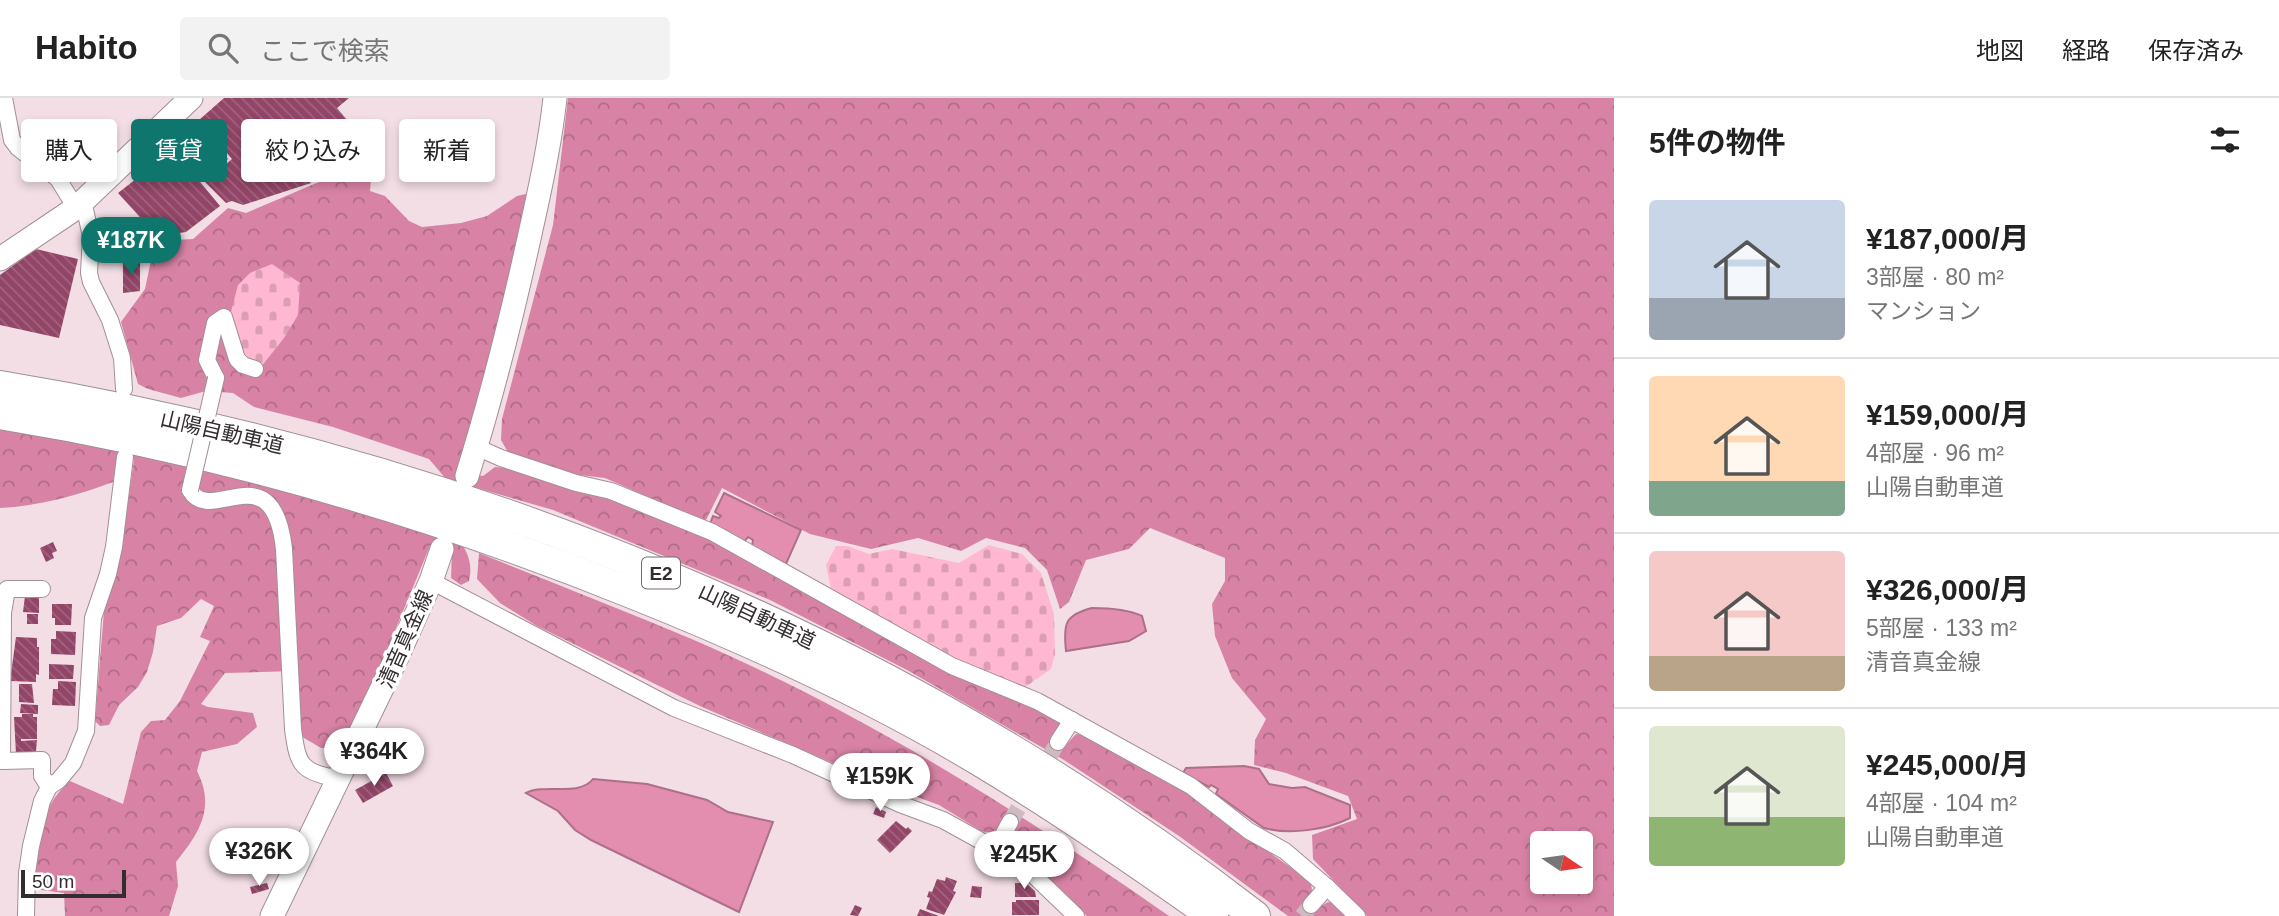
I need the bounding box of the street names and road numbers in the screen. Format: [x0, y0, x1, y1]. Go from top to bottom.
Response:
street label: 山陽自動車道 [158, 407, 286, 457]
road number: E2 [642, 558, 680, 588]
street label: 山陽自動車道 [695, 579, 819, 653]
street label: 清音真金線 [373, 586, 437, 692]

